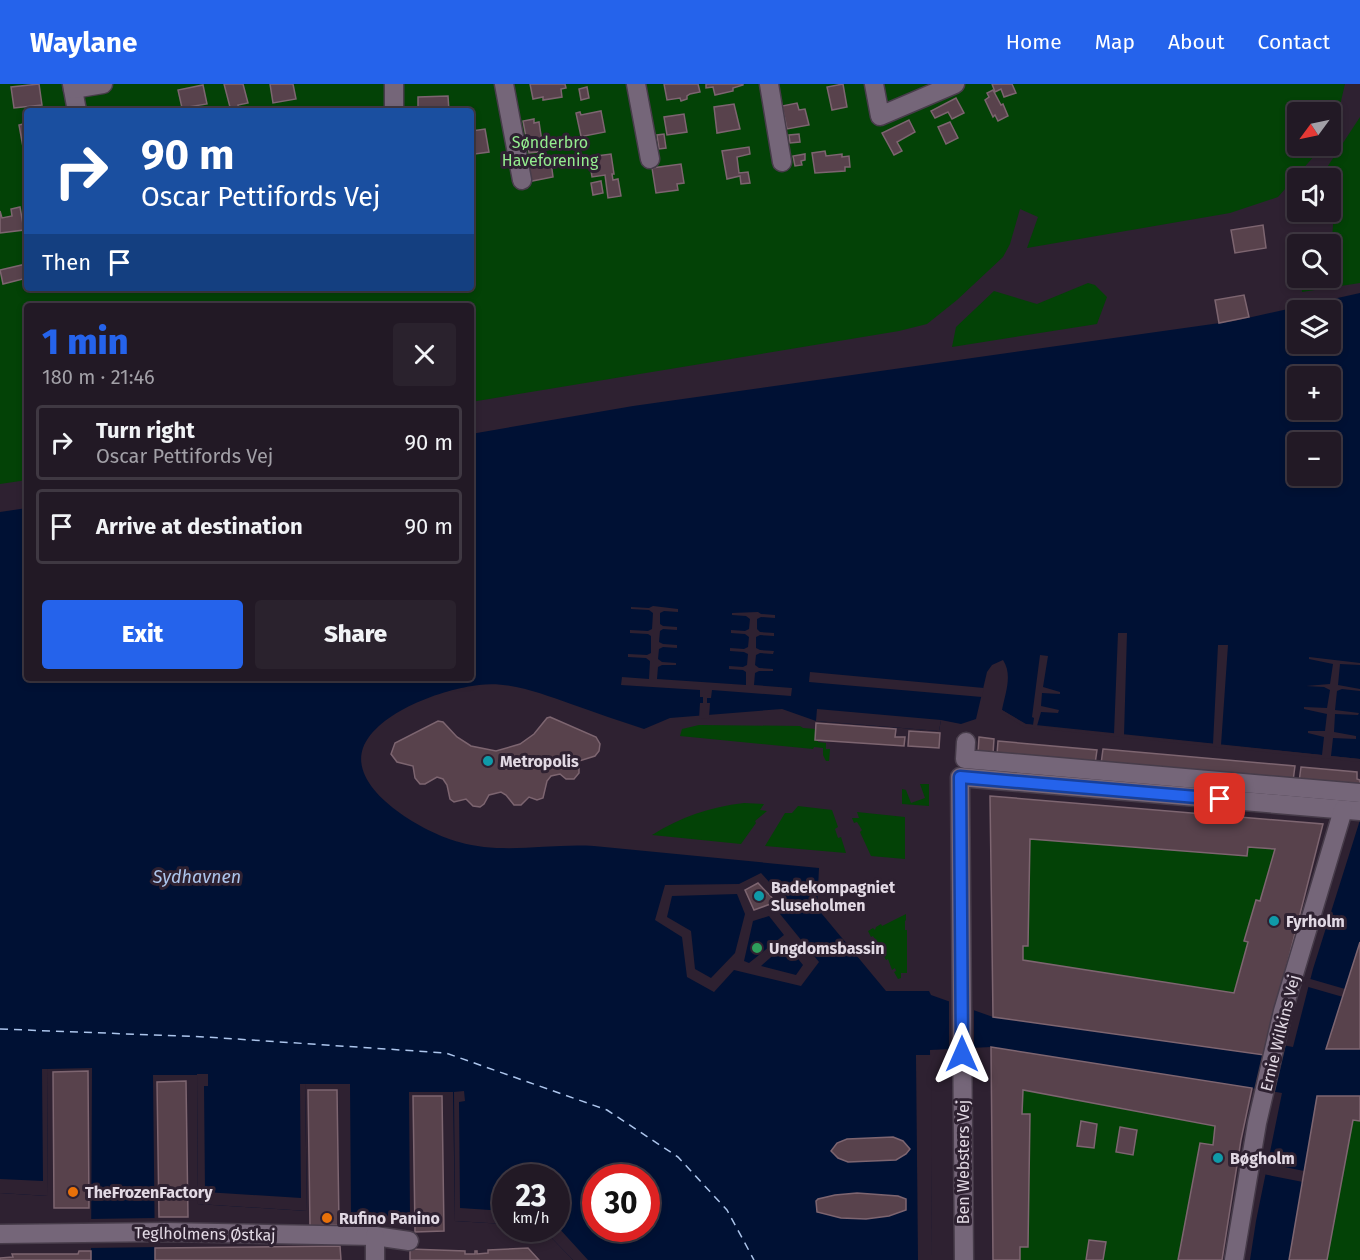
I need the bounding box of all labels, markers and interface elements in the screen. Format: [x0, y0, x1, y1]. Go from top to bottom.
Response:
text: Waylane [30, 26, 137, 59]
text: Home [1006, 29, 1062, 55]
text: Map [1095, 29, 1135, 55]
text: About [1168, 29, 1225, 55]
text: Contact [1258, 29, 1330, 55]
north arrow [1287, 102, 1341, 156]
map controls [1287, 102, 1341, 486]
text: 90 m [141, 130, 235, 180]
icon: right [42, 132, 120, 210]
park label: Sønderbro Haveforening [502, 133, 599, 170]
button: sound [1287, 168, 1341, 222]
text: Oscar Pettifords Vej [141, 181, 381, 213]
button: search [1287, 234, 1341, 288]
icon: arrive [103, 246, 136, 279]
text: Then [42, 249, 91, 276]
button: layers [1287, 300, 1341, 354]
text: 1 min [42, 320, 128, 364]
button: close [393, 323, 456, 386]
text: 180 m · 21:46 [42, 365, 155, 389]
button: + [1287, 366, 1341, 420]
text: Turn right [96, 417, 195, 444]
icon: right [45, 426, 78, 459]
text: 90 m [404, 429, 453, 456]
button: − [1287, 432, 1341, 486]
text: Oscar Pettifords Vej [96, 444, 273, 468]
icon: arrive [45, 510, 78, 543]
text: Arrive at destination [96, 513, 303, 540]
text: 90 m [404, 513, 453, 540]
button: Exit [42, 600, 243, 669]
button: Share [255, 600, 456, 669]
place label: Metropolis [500, 752, 579, 771]
marker: Metropolis [481, 754, 495, 768]
pin [1194, 773, 1245, 824]
icon: arrive [1203, 782, 1236, 815]
water label: Sydhavnen [152, 866, 241, 888]
place label: Badekompagniet Sluseholmen [771, 878, 896, 915]
marker: Badekompagniet Sluseholmen [752, 889, 766, 903]
place label: Fyrholm [1286, 912, 1345, 931]
marker: Fyrholm [1267, 914, 1281, 928]
place label: Ungdomsbassin [769, 939, 884, 958]
marker: Ungdomsbassin [750, 941, 764, 955]
street label: Ernie Wilkins Vej [1256, 973, 1304, 1093]
position arrow [930, 1022, 994, 1086]
street label: Ben Websters Vej [954, 1100, 973, 1224]
place label: Bøgholm [1230, 1149, 1295, 1168]
marker: Bøgholm [1211, 1151, 1225, 1165]
speed limit sign: 30 [582, 1164, 660, 1242]
text: 23 [516, 1178, 546, 1214]
place label: TheFrozenFactory [85, 1183, 213, 1202]
marker: TheFrozenFactory [66, 1185, 80, 1199]
place label: Rufino Panino [339, 1209, 440, 1228]
text: km/h [512, 1209, 550, 1227]
marker: Rufino Panino [320, 1211, 334, 1225]
street label: Teglholmens Østkaj [134, 1223, 276, 1245]

